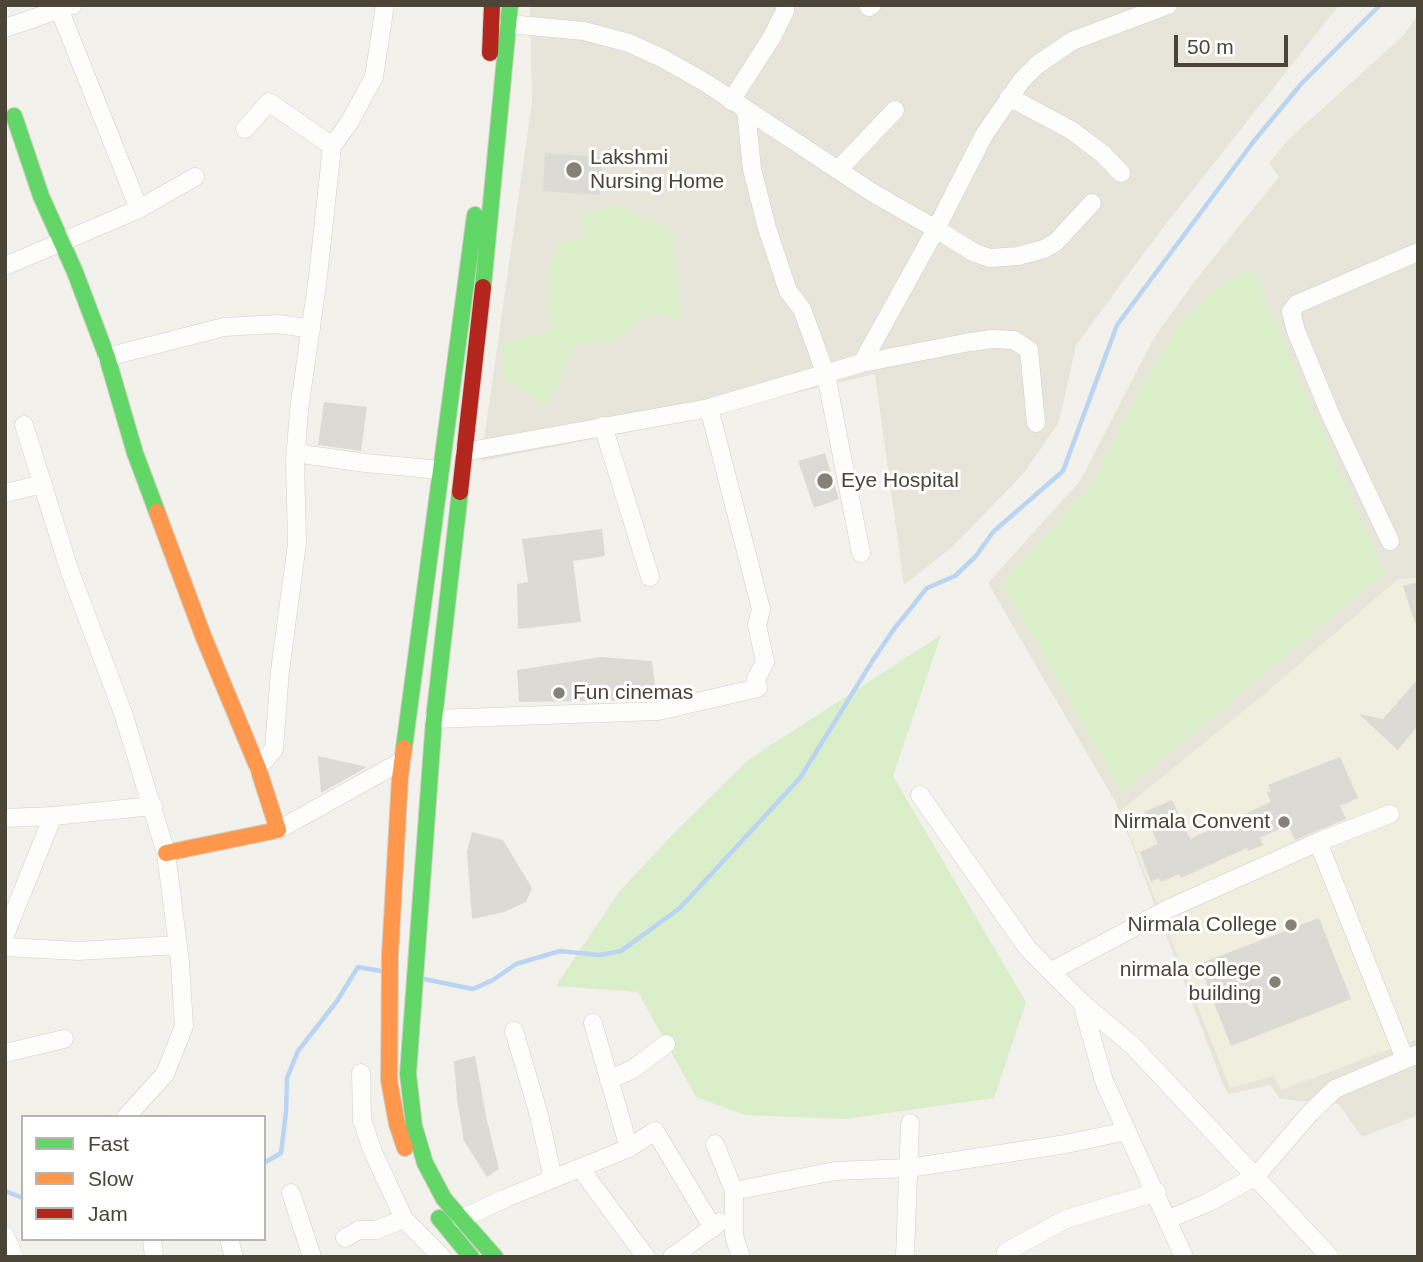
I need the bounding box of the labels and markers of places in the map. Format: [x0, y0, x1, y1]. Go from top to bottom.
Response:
place label: Lakshmi Nursing Home [590, 145, 724, 195]
marker: Lakshmi Nursing Home [564, 160, 584, 180]
place label: Eye Hospital [841, 468, 959, 494]
marker: Eye Hospital [815, 471, 835, 491]
place label: Fun cinemas [573, 680, 693, 706]
marker: Fun cinemas [551, 685, 567, 701]
place label: Nirmala Convent [1114, 809, 1270, 835]
marker: Nirmala Convent [1276, 814, 1292, 830]
place label: Nirmala College [1128, 912, 1277, 938]
marker: Nirmala College [1283, 917, 1299, 933]
place label: nirmala college building [1120, 957, 1261, 1007]
marker: nirmala college building [1267, 974, 1283, 990]

